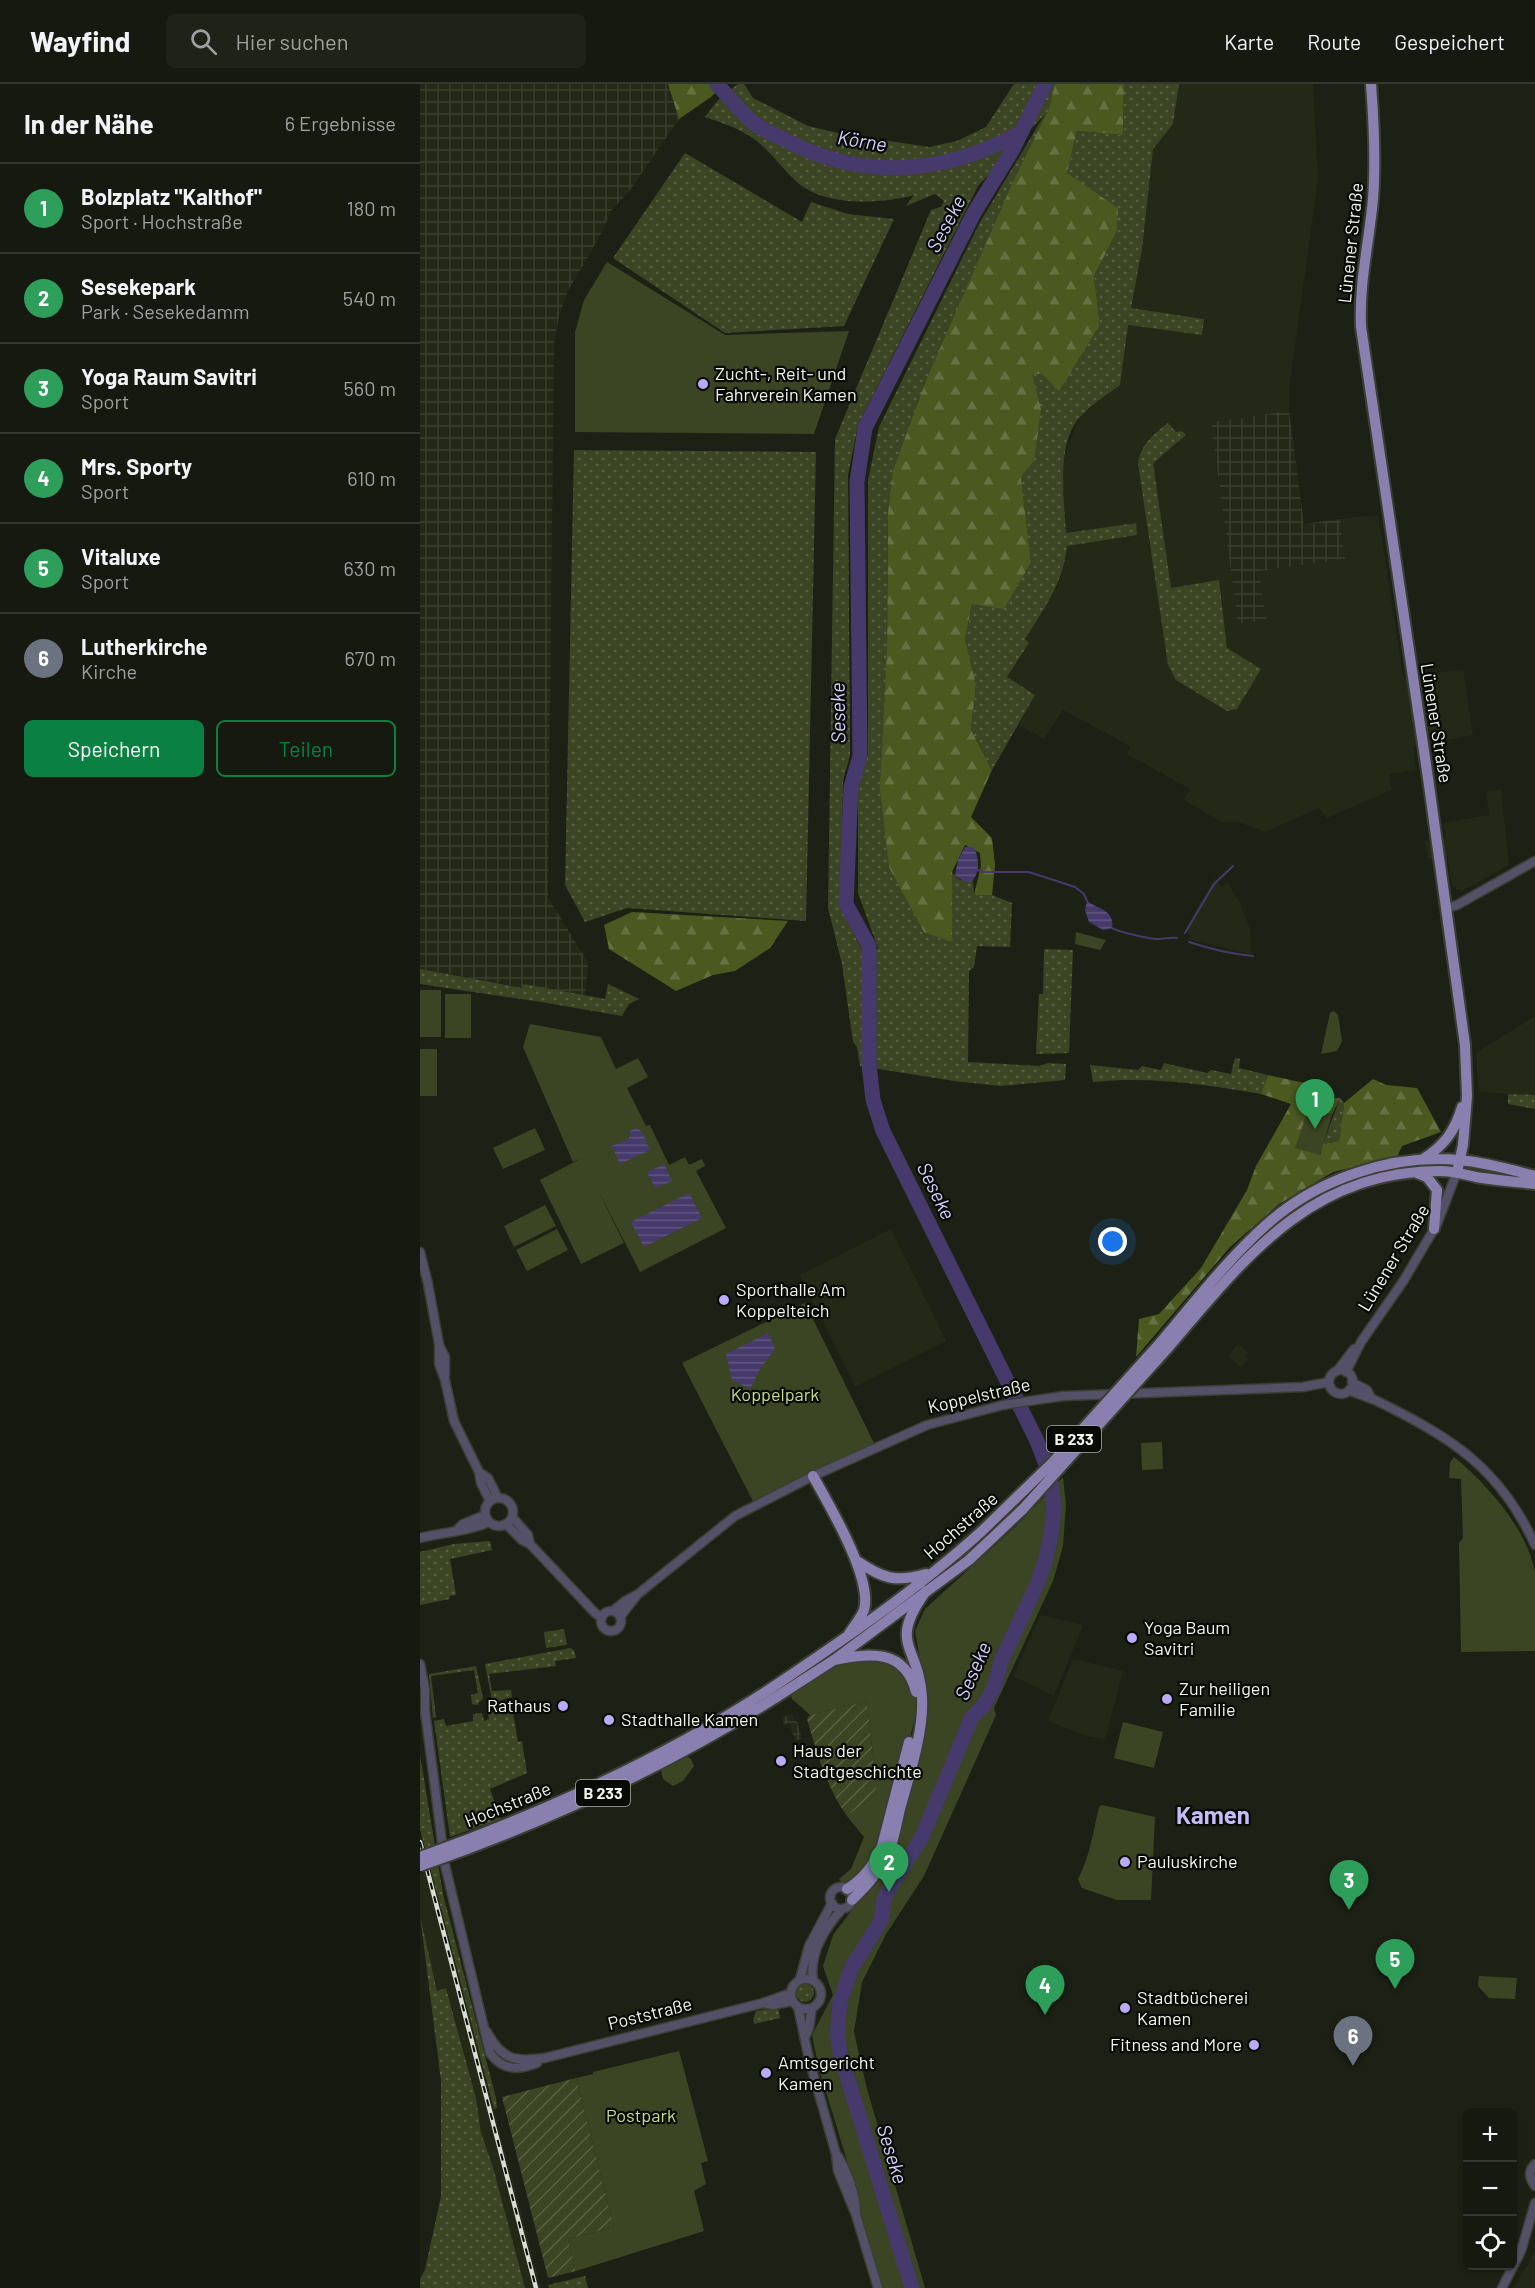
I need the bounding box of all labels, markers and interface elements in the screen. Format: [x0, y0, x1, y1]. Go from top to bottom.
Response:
search box [166, 14, 586, 68]
text: Wayfind [30, 24, 130, 58]
icon: search [187, 25, 220, 58]
text: Hier suchen [235, 28, 349, 54]
text: Karte [1224, 29, 1274, 54]
text: Route [1307, 29, 1361, 54]
text: Gespeichert [1394, 29, 1505, 54]
text: In der Nähe [24, 108, 154, 139]
text: 6 Ergebnisse [285, 111, 396, 135]
water label: Körne [836, 124, 889, 156]
street label: Lünener Straße [1333, 182, 1367, 304]
text: Bolzplatz "Kalthof" [81, 183, 262, 209]
water label: Seseke [920, 191, 970, 256]
text: 1 [40, 196, 47, 220]
text: 180 m [347, 196, 396, 220]
text: Sport · Hochstraße [81, 209, 243, 233]
text: Sesekepark [81, 273, 196, 299]
text: 2 [38, 286, 49, 310]
text: 540 m [343, 286, 396, 310]
text: Park · Sesekedamm [81, 299, 249, 323]
place label: Zucht-, Reit- und Fahrverein Kamen [715, 362, 857, 405]
text: Yoga Raum Savitri [81, 363, 257, 389]
text: 3 [38, 376, 49, 400]
text: 560 m [344, 376, 396, 400]
marker: Zucht-, Reit- und Fahrverein Kamen [696, 377, 710, 391]
text: Sport [81, 389, 129, 413]
text: Mrs. Sporty [81, 453, 192, 479]
text: 4 [37, 466, 50, 490]
text: 610 m [347, 466, 396, 490]
text: Sport [81, 479, 129, 503]
text: Vitaluxe [81, 543, 161, 569]
text: 5 [38, 556, 49, 580]
text: 630 m [344, 556, 396, 580]
text: Sport [81, 569, 129, 593]
text: Lutherkirche [81, 633, 208, 659]
text: 6 [38, 646, 49, 670]
text: 670 m [344, 646, 396, 670]
text: Kirche [81, 659, 137, 683]
street label: Lünener Straße [1417, 661, 1457, 784]
water label: Seseke [824, 682, 850, 744]
button: Speichern [24, 720, 204, 777]
button: Teilen [216, 720, 396, 777]
pin: 1 [1296, 1080, 1334, 1129]
water label: Seseke [913, 1158, 961, 1223]
street label: Lünener Straße [1353, 1200, 1434, 1315]
your location [1098, 1227, 1127, 1256]
place label: Sporthalle Am Koppelteich [736, 1278, 846, 1321]
marker: Sporthalle Am Koppelteich [717, 1293, 731, 1307]
street label: Koppelstraße [925, 1373, 1032, 1418]
park label: Koppelpark [731, 1383, 819, 1405]
road number: B 233 [1047, 1426, 1101, 1452]
street label: Hochstraße [919, 1487, 1002, 1563]
place label: Yoga Baum Savitri [1144, 1616, 1230, 1659]
marker: Yoga Baum Savitri [1125, 1631, 1139, 1645]
water label: Seseke [949, 1638, 995, 1703]
place label: Zur heiligen Familie [1179, 1677, 1270, 1720]
marker: Zur heiligen Familie [1160, 1692, 1174, 1706]
place label: Rathaus [487, 1694, 551, 1716]
marker: Rathaus [556, 1699, 570, 1713]
place label: Stadthalle Kamen [621, 1708, 758, 1730]
marker: Stadthalle Kamen [602, 1713, 616, 1727]
place label: Haus der Stadtgeschichte [793, 1739, 922, 1782]
marker: Haus der Stadtgeschichte [774, 1754, 788, 1768]
street label: Hochstraße [461, 1777, 554, 1831]
road number: B 233 [576, 1780, 630, 1806]
district label: Kamen [1176, 1800, 1250, 1829]
pin: 2 [870, 1842, 908, 1892]
place label: Pauluskirche [1137, 1850, 1238, 1872]
marker: Pauluskirche [1118, 1855, 1132, 1869]
pin: 3 [1330, 1860, 1368, 1910]
pin: 5 [1376, 1940, 1414, 1989]
pin: 4 [1026, 1966, 1064, 2015]
place label: Stadtbücherei Kamen [1137, 1986, 1248, 2029]
street label: Poststraße [605, 1992, 694, 2034]
marker: Stadtbücherei Kamen [1118, 2001, 1132, 2015]
pin: 6 [1334, 2016, 1372, 2066]
place label: Fitness and More [1110, 2033, 1242, 2055]
marker: Fitness and More [1247, 2038, 1261, 2052]
place label: Amtsgericht Kamen [778, 2051, 875, 2094]
marker: Amtsgericht Kamen [759, 2066, 773, 2080]
park label: Postpark [606, 2104, 676, 2126]
map controls [1463, 2108, 1517, 2270]
button: + [1463, 2108, 1517, 2162]
water label: Seseke [873, 2121, 913, 2186]
button: − [1463, 2162, 1517, 2216]
button: locate [1463, 2216, 1517, 2270]

